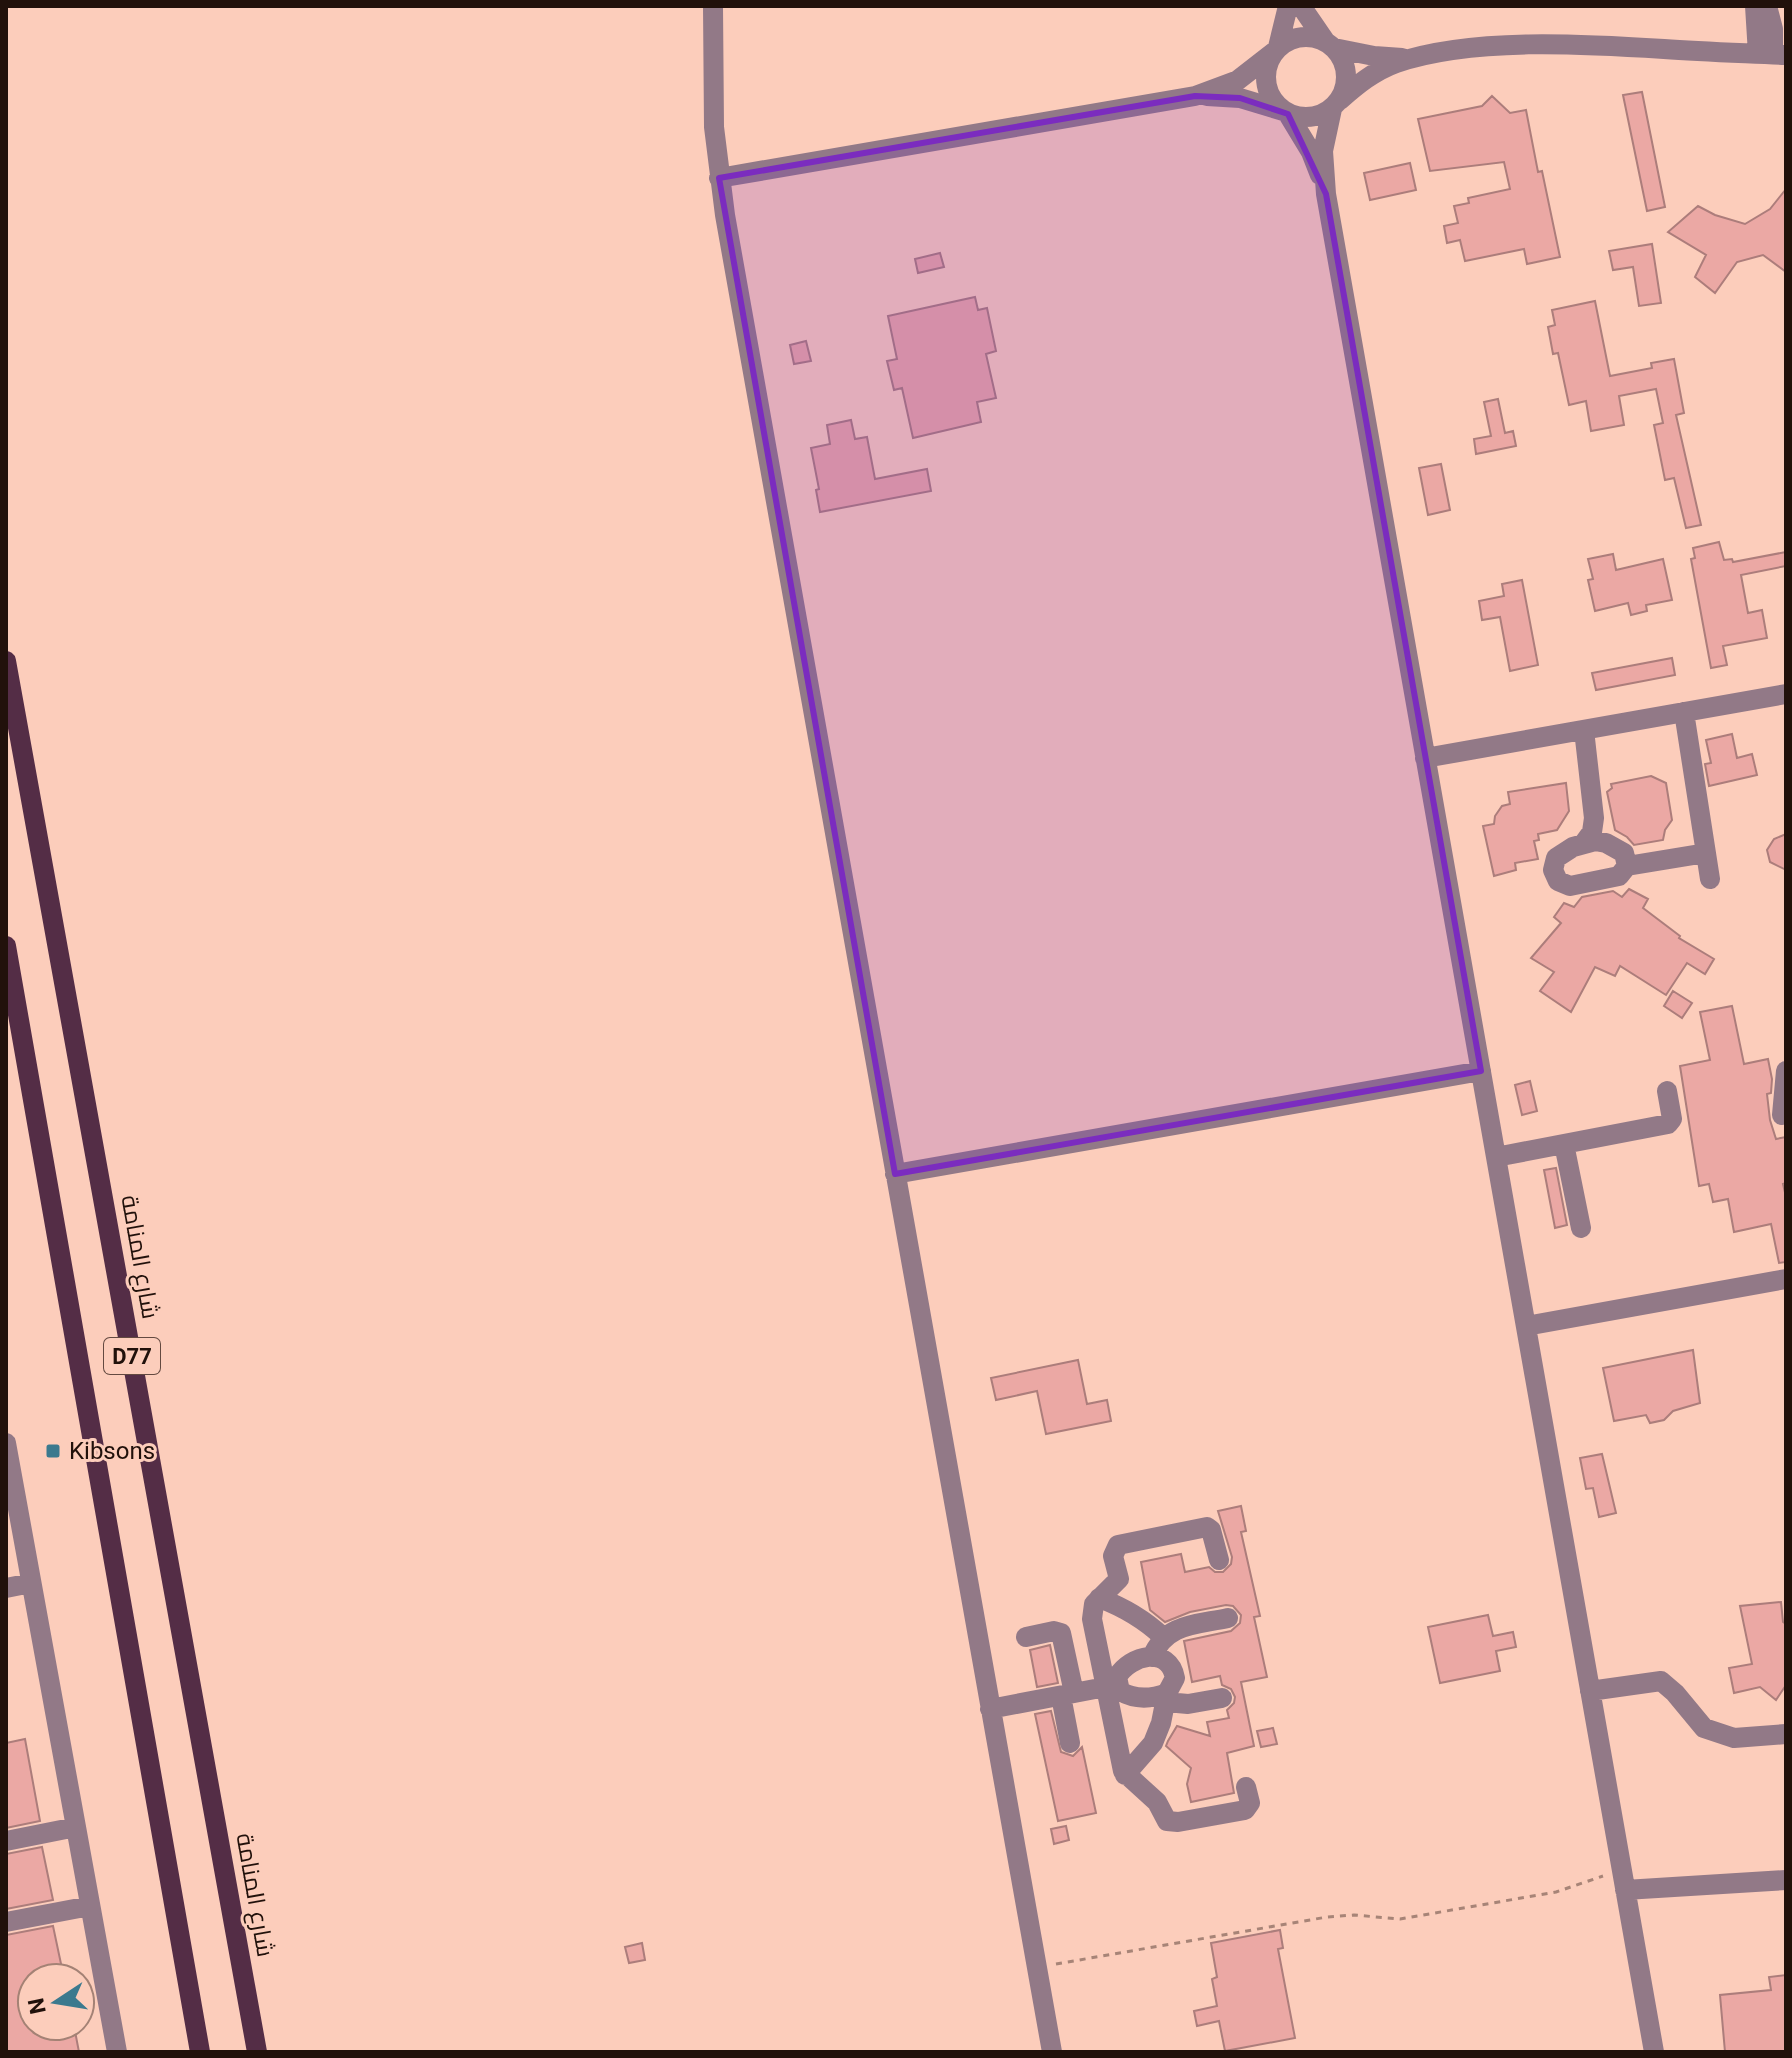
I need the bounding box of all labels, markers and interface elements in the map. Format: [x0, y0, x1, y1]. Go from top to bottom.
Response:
street label: شارع المنامة [113, 1193, 165, 1321]
road number: D77 [104, 1338, 160, 1374]
place label: Kibsons [69, 1437, 155, 1465]
marker: Kibsons [44, 1442, 62, 1460]
street label: شارع المنامة [228, 1831, 280, 1959]
north arrow [16, 1962, 96, 2042]
text: N [23, 1996, 51, 2016]

